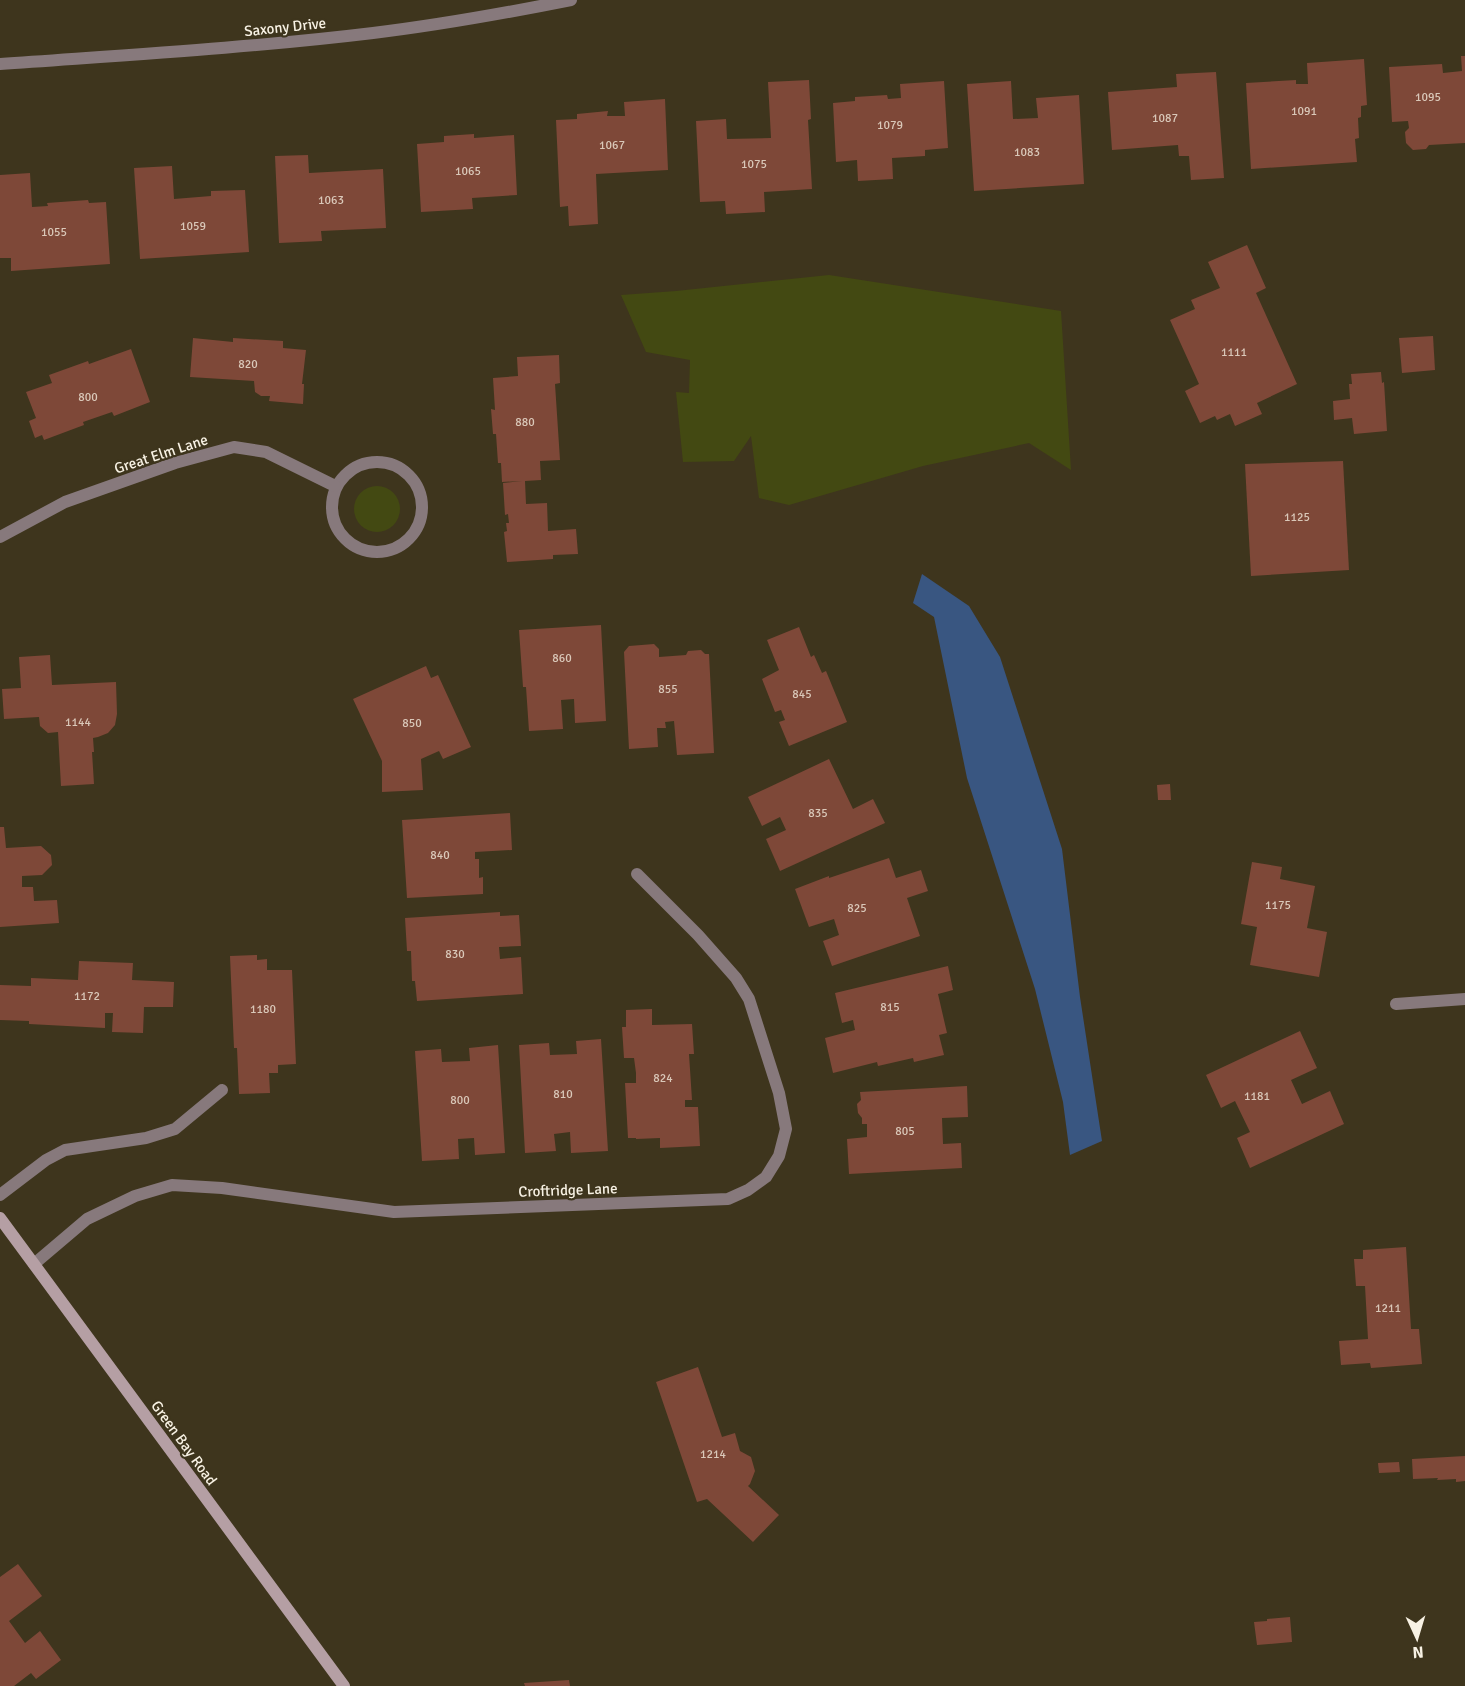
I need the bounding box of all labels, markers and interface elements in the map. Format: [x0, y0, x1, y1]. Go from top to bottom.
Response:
street label: Saxony Drive [243, 14, 327, 40]
house number: 1095 [1415, 90, 1441, 105]
house number: 1091 [1291, 104, 1317, 119]
house number: 1087 [1152, 111, 1178, 126]
house number: 1079 [877, 118, 903, 133]
house number: 1067 [599, 138, 625, 153]
house number: 1083 [1014, 145, 1040, 160]
house number: 1075 [741, 157, 767, 172]
house number: 1065 [455, 164, 481, 179]
house number: 1063 [318, 193, 344, 208]
house number: 1059 [180, 219, 206, 234]
house number: 1055 [41, 225, 67, 240]
house number: 1111 [1221, 345, 1247, 360]
house number: 820 [238, 357, 258, 372]
house number: 800 [78, 390, 98, 405]
house number: 880 [515, 415, 535, 430]
street label: Great Elm Lane [112, 430, 210, 478]
house number: 1125 [1284, 510, 1310, 525]
house number: 860 [552, 651, 572, 666]
house number: 855 [658, 682, 678, 697]
house number: 845 [792, 687, 812, 702]
house number: 1144 [65, 715, 91, 730]
house number: 850 [402, 716, 422, 731]
house number: 835 [808, 806, 828, 821]
house number: 840 [430, 848, 450, 863]
house number: 1175 [1265, 898, 1291, 913]
house number: 825 [847, 901, 867, 916]
house number: 830 [445, 947, 465, 962]
house number: 1172 [74, 989, 100, 1004]
house number: 815 [880, 1000, 900, 1015]
house number: 1180 [250, 1002, 276, 1017]
house number: 824 [653, 1071, 673, 1086]
house number: 810 [553, 1087, 573, 1102]
house number: 1181 [1244, 1089, 1270, 1104]
house number: 800 [450, 1093, 470, 1108]
house number: 805 [895, 1124, 915, 1139]
street label: Croftridge Lane [518, 1179, 618, 1201]
house number: 1211 [1375, 1301, 1401, 1316]
street label: Green Bay Road [147, 1397, 221, 1489]
house number: 1214 [700, 1447, 726, 1462]
north arrow [1387, 1608, 1447, 1668]
text: N [1412, 1642, 1424, 1662]

